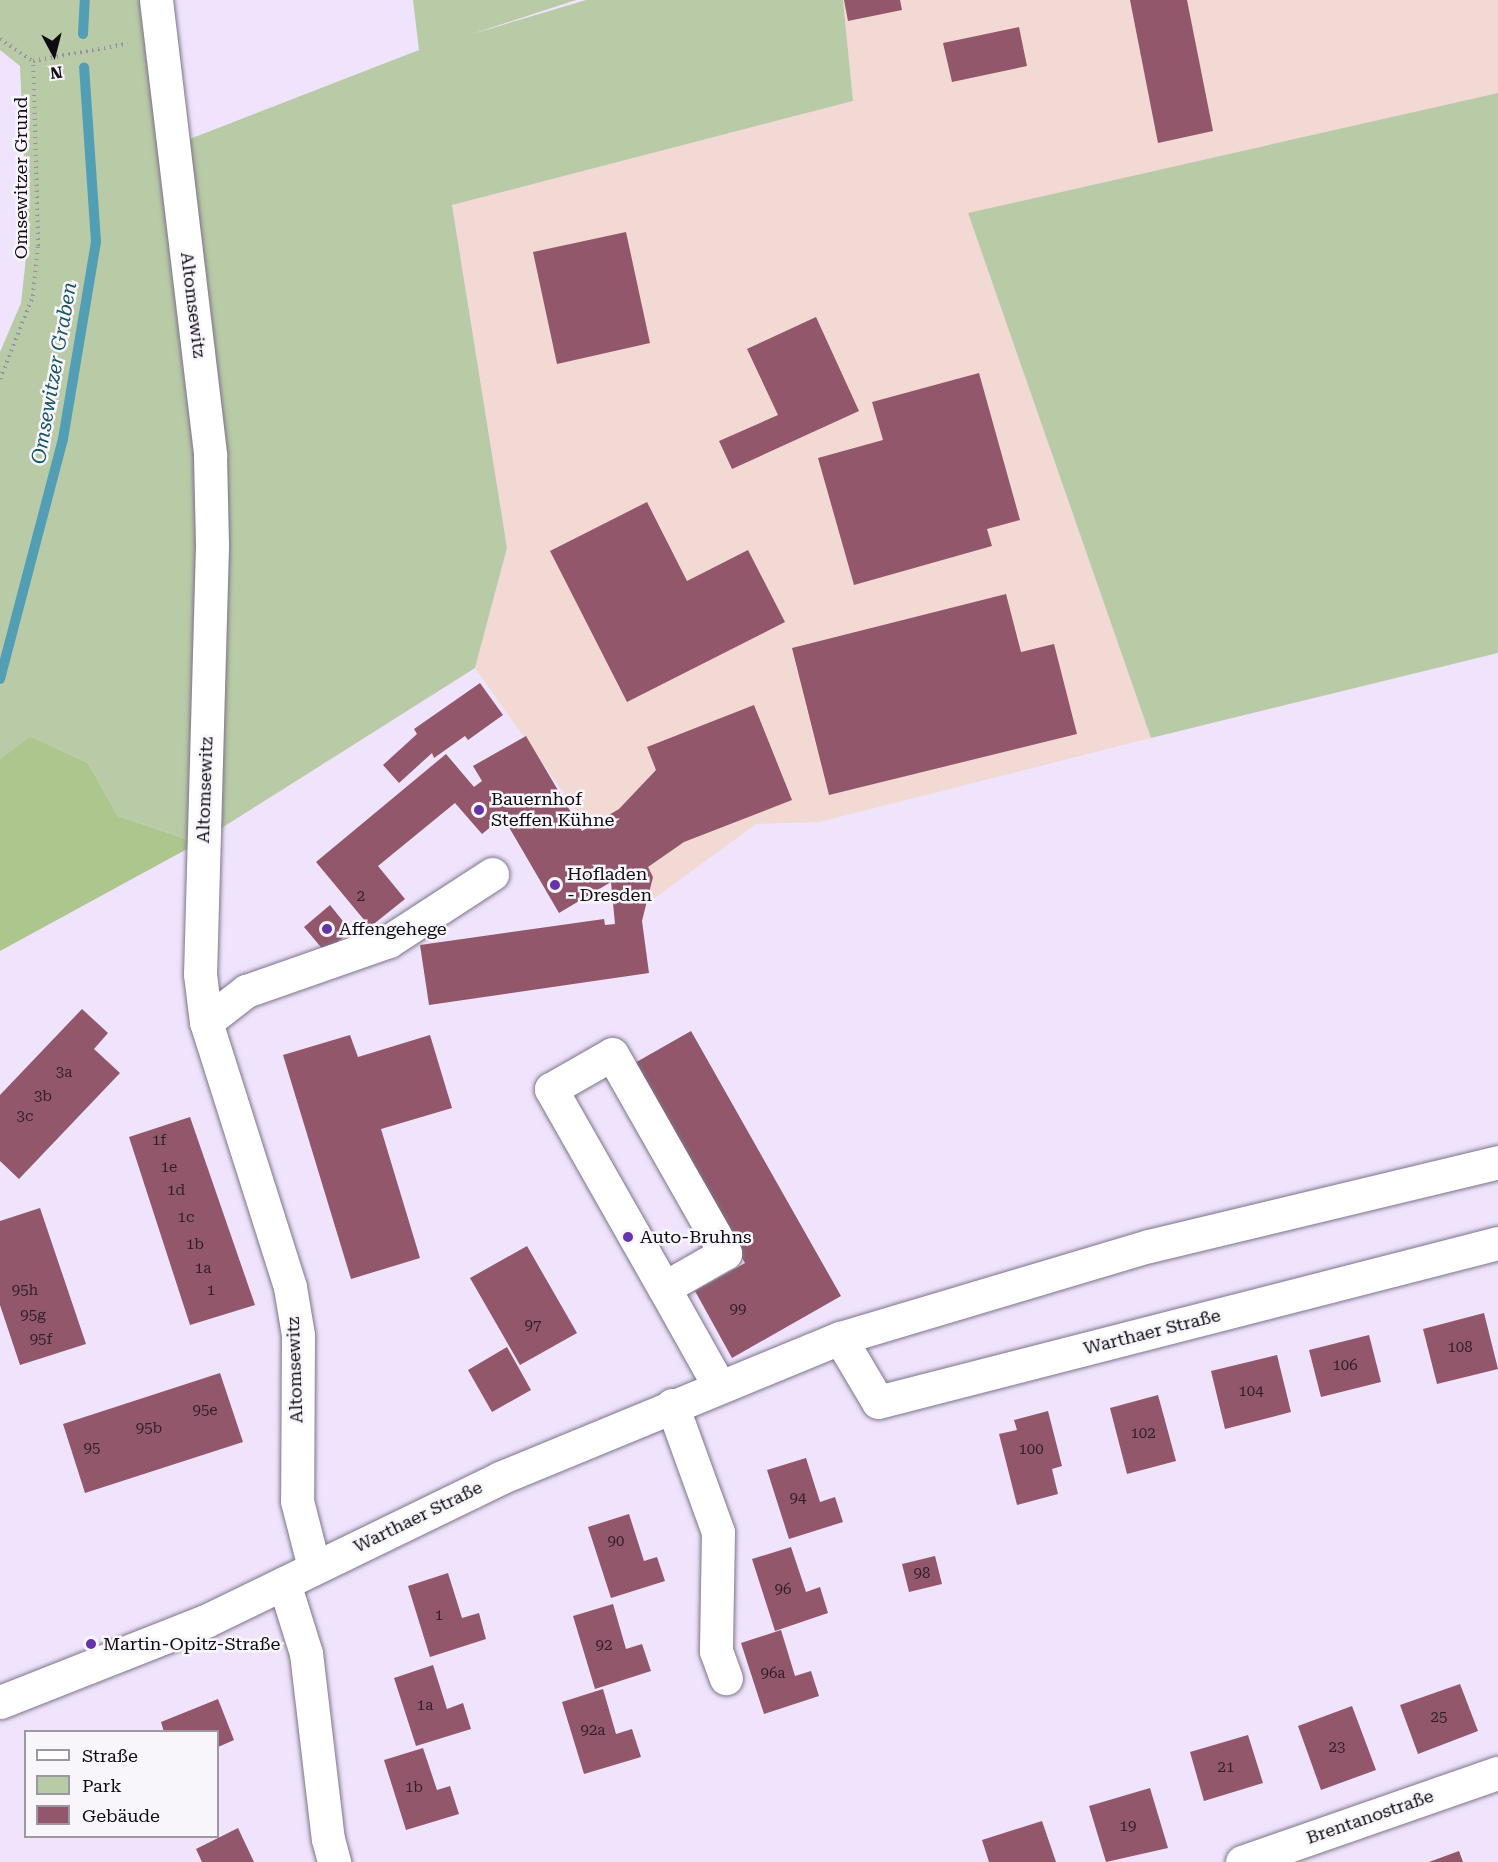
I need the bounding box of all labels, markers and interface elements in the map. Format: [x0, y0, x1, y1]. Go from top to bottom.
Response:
north arrow [24, 24, 84, 84]
text: N [49, 62, 64, 83]
street label: Omsewitzer Grund [10, 97, 32, 259]
street label: Altomsewitz [176, 251, 210, 359]
water label: Omsewitzer Graben [26, 280, 82, 466]
street label: Altomsewitz [192, 736, 218, 844]
place label: Bauernhof Steffen Kühne [491, 789, 614, 832]
marker: Bauernhof Steffen Kühne [472, 803, 486, 817]
place label: Hofladen - Dresden [567, 864, 652, 906]
marker: Hofladen - Dresden [548, 878, 562, 892]
house number: 2 [357, 888, 365, 906]
place label: Affengehege [339, 918, 447, 940]
marker: Affengehege [320, 922, 334, 936]
house number: 3a [56, 1064, 72, 1082]
house number: 3b [34, 1088, 52, 1106]
house number: 3c [17, 1108, 33, 1126]
house number: 1f [152, 1132, 166, 1150]
house number: 1e [161, 1159, 177, 1177]
house number: 1d [167, 1182, 185, 1200]
house number: 1c [178, 1209, 194, 1227]
place label: Auto-Bruhns [640, 1226, 752, 1248]
marker: Auto-Bruhns [621, 1230, 635, 1244]
house number: 1b [186, 1236, 204, 1254]
house number: 1a [195, 1260, 211, 1278]
house number: 95h [12, 1282, 38, 1300]
house number: 1 [207, 1282, 215, 1300]
house number: 99 [730, 1301, 746, 1319]
street label: Warthaer Straße [1081, 1305, 1223, 1359]
house number: 95g [20, 1307, 46, 1325]
street label: Altomsewitz [282, 1316, 308, 1424]
house number: 97 [525, 1317, 541, 1335]
house number: 95f [30, 1331, 52, 1349]
house number: 108 [1447, 1339, 1473, 1357]
house number: 106 [1332, 1357, 1358, 1375]
house number: 104 [1238, 1383, 1264, 1401]
house number: 95e [192, 1402, 218, 1420]
house number: 95b [136, 1420, 162, 1438]
house number: 102 [1130, 1425, 1156, 1443]
house number: 95 [84, 1440, 100, 1458]
house number: 100 [1018, 1441, 1044, 1459]
street label: Warthaer Straße [350, 1476, 486, 1558]
house number: 94 [790, 1490, 806, 1508]
house number: 90 [608, 1533, 624, 1551]
house number: 98 [914, 1565, 930, 1583]
house number: 96 [775, 1581, 791, 1599]
house number: 1 [435, 1607, 443, 1625]
place label: Martin-Opitz-Straße [103, 1633, 280, 1655]
marker: Martin-Opitz-Straße [84, 1637, 98, 1651]
house number: 92 [596, 1637, 612, 1655]
house number: 96a [761, 1665, 785, 1683]
house number: 1a [417, 1697, 433, 1715]
house number: 25 [1431, 1709, 1447, 1727]
house number: 92a [581, 1722, 605, 1740]
legend [24, 1730, 219, 1838]
house number: 23 [1329, 1739, 1345, 1757]
text: Straße [82, 1745, 138, 1766]
house number: 21 [1218, 1759, 1234, 1777]
text: Park [82, 1775, 122, 1796]
house number: 1b [405, 1779, 423, 1797]
street label: Brentanostraße [1304, 1785, 1436, 1849]
text: Gebäude [82, 1805, 160, 1826]
house number: 19 [1120, 1818, 1136, 1836]

